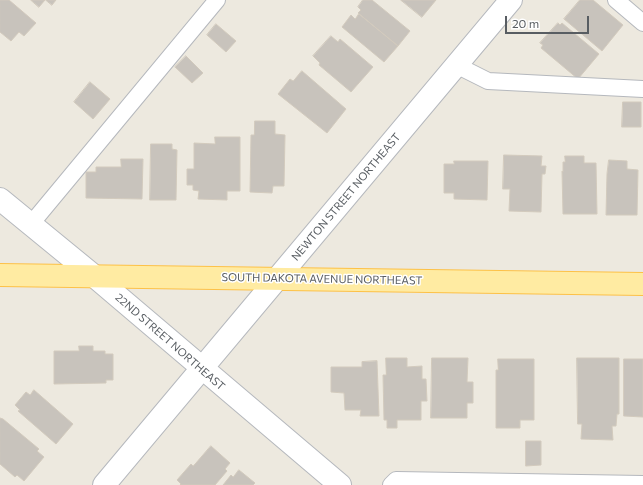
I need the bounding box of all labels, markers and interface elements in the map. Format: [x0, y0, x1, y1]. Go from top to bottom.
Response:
scale bar [507, 8, 591, 34]
text: 20 m [512, 16, 539, 30]
street label: NEWTON STREET NORTHEAST [289, 131, 403, 263]
street label: SOUTH DAKOTA AVENUE NORTHEAST [222, 271, 422, 287]
street label: 22ND STREET NORTHEAST [113, 291, 227, 393]

